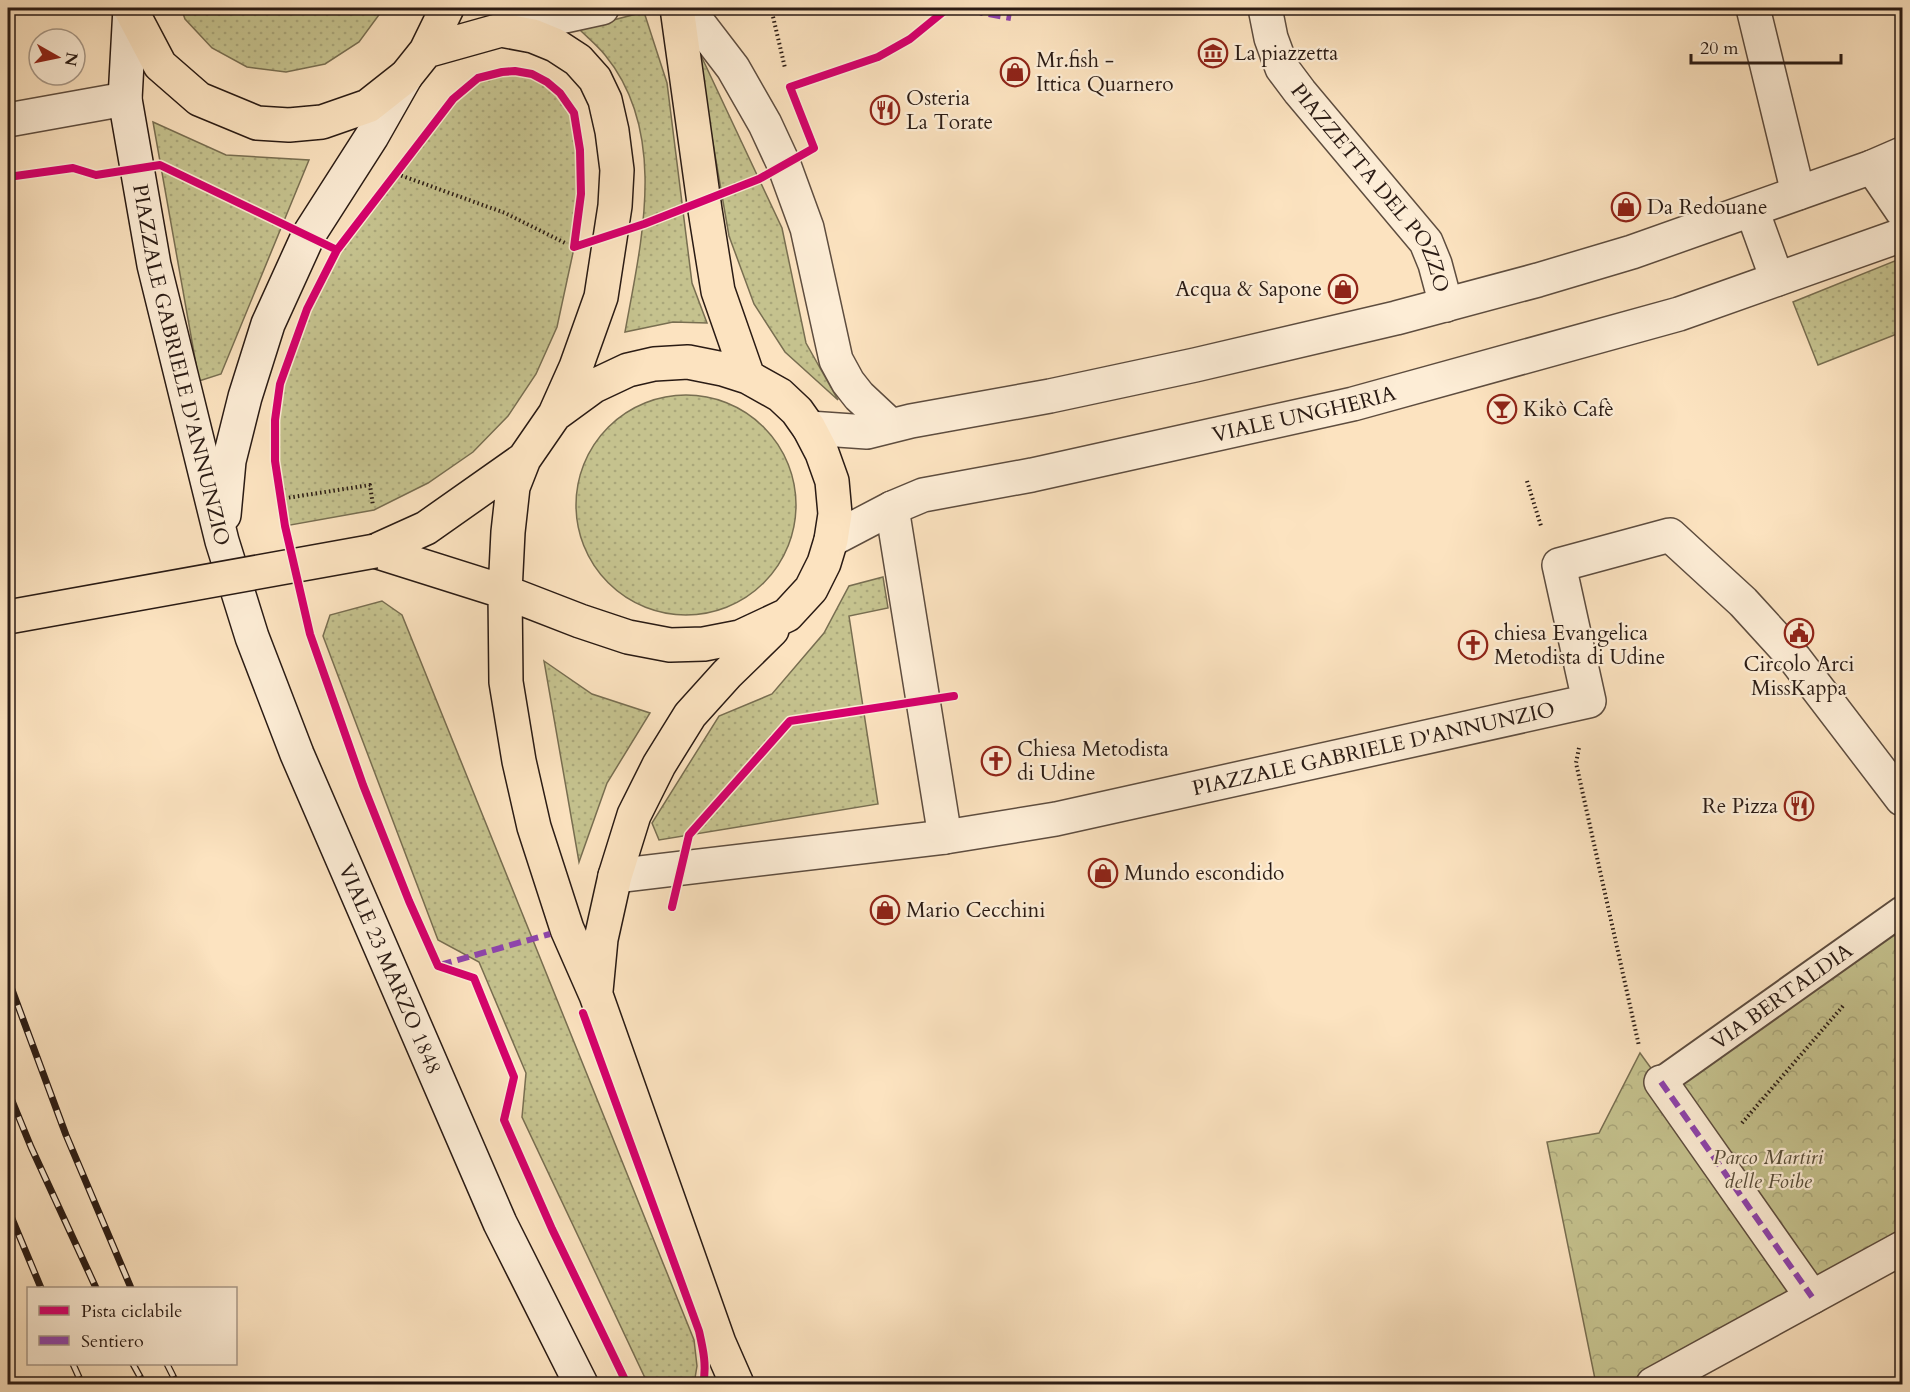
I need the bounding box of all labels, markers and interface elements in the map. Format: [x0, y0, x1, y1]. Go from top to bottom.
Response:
north arrow [27, 27, 87, 87]
scale bar [1691, 27, 1841, 65]
text: 20 m [1700, 36, 1739, 61]
museum icon: La piazzetta [1197, 37, 1229, 69]
place label: La piazzetta [1234, 39, 1338, 68]
place label: Mr.fish - Ittica Quarnero [1036, 46, 1174, 99]
text: N [59, 51, 83, 68]
shop icon: Mr.fish - Ittica Quarnero [999, 56, 1031, 88]
street label: PIAZZETTA DEL POZZO [1284, 77, 1456, 296]
place label: Osteria La Torate [906, 84, 993, 137]
restaurant icon: Osteria La Torate [869, 94, 901, 126]
street label: PIAZZALE GABRIELE D'ANNUNZIO [126, 182, 237, 549]
shop icon: Da Redouane [1610, 191, 1642, 223]
place label: Da Redouane [1647, 193, 1767, 222]
shop icon: Acqua & Sapone [1327, 273, 1359, 305]
place label: Acqua & Sapone [1175, 275, 1322, 304]
street label: VIALE UNGHERIA [1209, 378, 1399, 449]
bar icon: Kikò Cafè [1486, 393, 1518, 425]
place label: Kikò Cafè [1523, 395, 1614, 424]
public building icon: Circolo Arci MissKappa [1783, 617, 1815, 649]
place label: chiesa Evangelica Metodista di Udine [1494, 619, 1665, 672]
church icon: chiesa Evangelica Metodista di Udine [1457, 629, 1489, 661]
place label: Circolo Arci MissKappa [1744, 650, 1855, 703]
street label: PIAZZALE GABRIELE D'ANNUNZIO [1189, 694, 1558, 803]
place label: Chiesa Metodista di Udine [1017, 735, 1169, 788]
church icon: Chiesa Metodista di Udine [980, 745, 1012, 777]
restaurant icon: Re Pizza [1783, 790, 1815, 822]
place label: Re Pizza [1702, 792, 1778, 821]
shop icon: Mundo escondido [1087, 857, 1119, 889]
street label: VIALE 23 MARZO 1848 [332, 859, 448, 1079]
place label: Mundo escondido [1124, 859, 1284, 888]
shop icon: Mario Cecchini [869, 894, 901, 926]
place label: Mario Cecchini [906, 896, 1046, 925]
street label: VIA BERTALDIA [1705, 936, 1858, 1057]
park label: Parco Martiri delle Foibe [1713, 1143, 1824, 1196]
legend [27, 1287, 237, 1365]
text: Pista ciclabile [81, 1299, 182, 1324]
text: Sentiero [81, 1329, 144, 1354]

